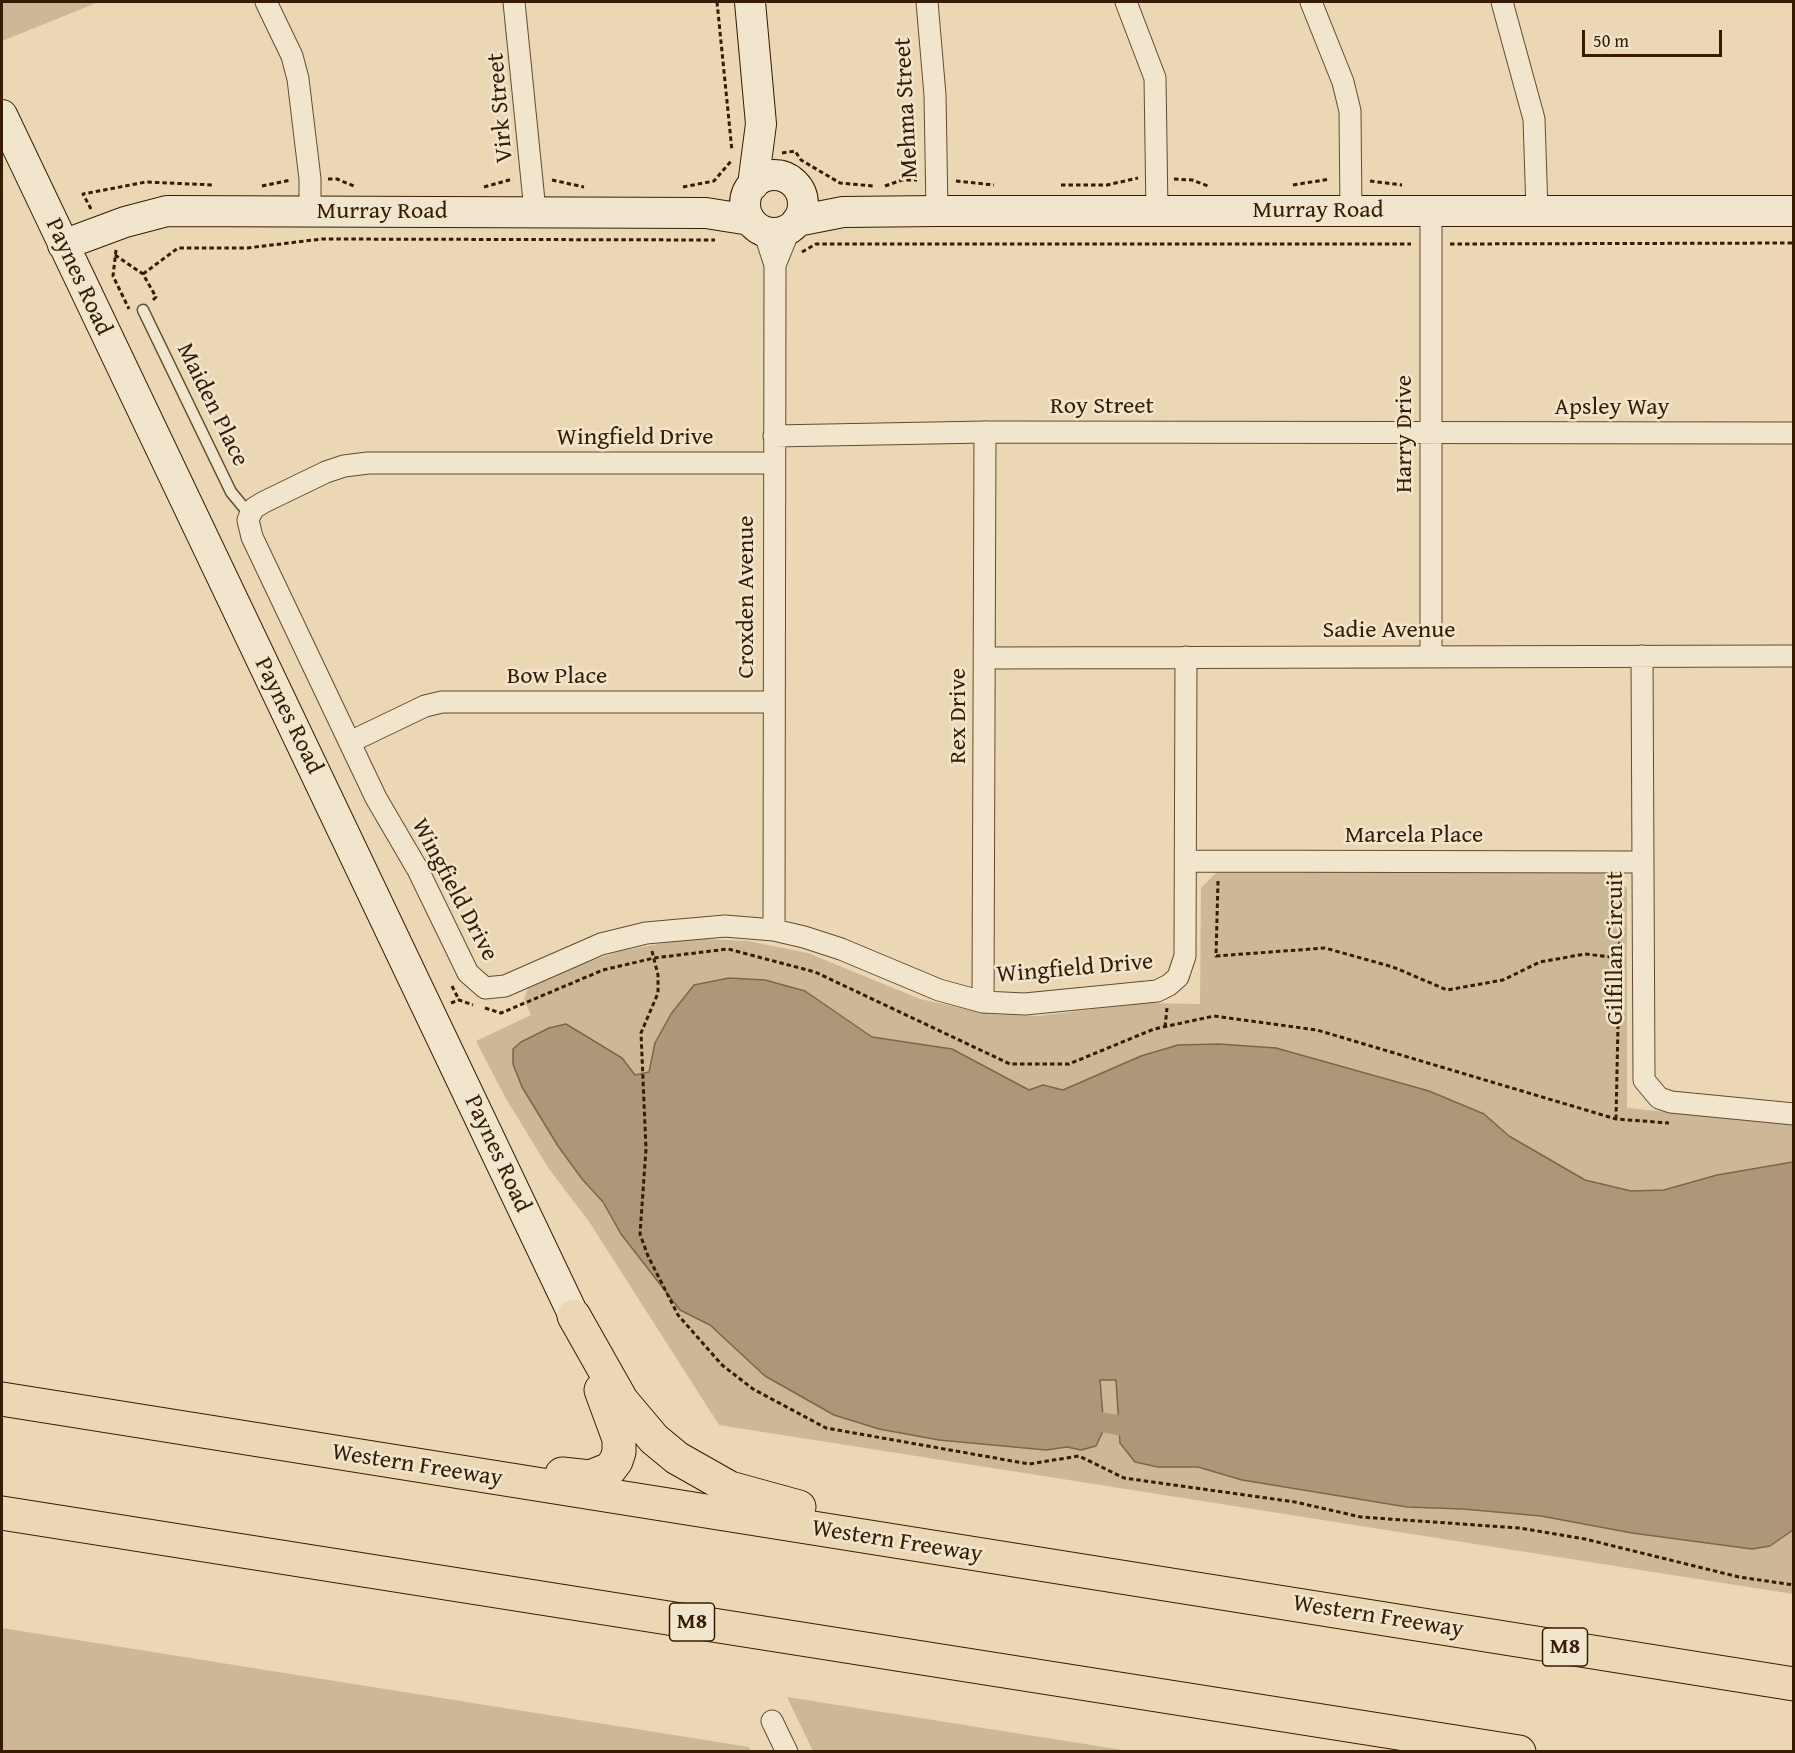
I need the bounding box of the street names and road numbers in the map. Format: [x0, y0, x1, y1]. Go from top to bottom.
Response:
street label: Mehma Street [889, 37, 925, 179]
street label: Virk Street [482, 52, 520, 164]
street label: Murray Road [1252, 197, 1384, 225]
street label: Murray Road [316, 198, 448, 226]
street label: Paynes Road [38, 214, 118, 340]
street label: Maiden Place [170, 339, 254, 471]
street label: Harry Drive [1391, 375, 1419, 493]
street label: Roy Street [1050, 393, 1154, 421]
street label: Apsley Way [1554, 394, 1670, 422]
street label: Wingfield Drive [557, 424, 713, 452]
street label: Croxden Avenue [733, 515, 761, 679]
street label: Sadie Avenue [1323, 617, 1455, 645]
street label: Paynes Road [247, 653, 329, 779]
street label: Bow Place [507, 663, 607, 691]
street label: Rex Drive [945, 668, 973, 764]
street label: Wingfield Drive [404, 814, 504, 966]
street label: Marcela Place [1345, 822, 1483, 850]
street label: Gilfillan Circuit [1602, 871, 1630, 1025]
street label: Wingfield Drive [996, 948, 1154, 990]
street label: Paynes Road [457, 1091, 537, 1217]
street label: Western Freeway [330, 1438, 504, 1494]
street label: Western Freeway [810, 1514, 984, 1570]
street label: Western Freeway [1291, 1589, 1465, 1645]
road number: M8 [670, 1603, 714, 1641]
road number: M8 [1542, 1628, 1588, 1666]

